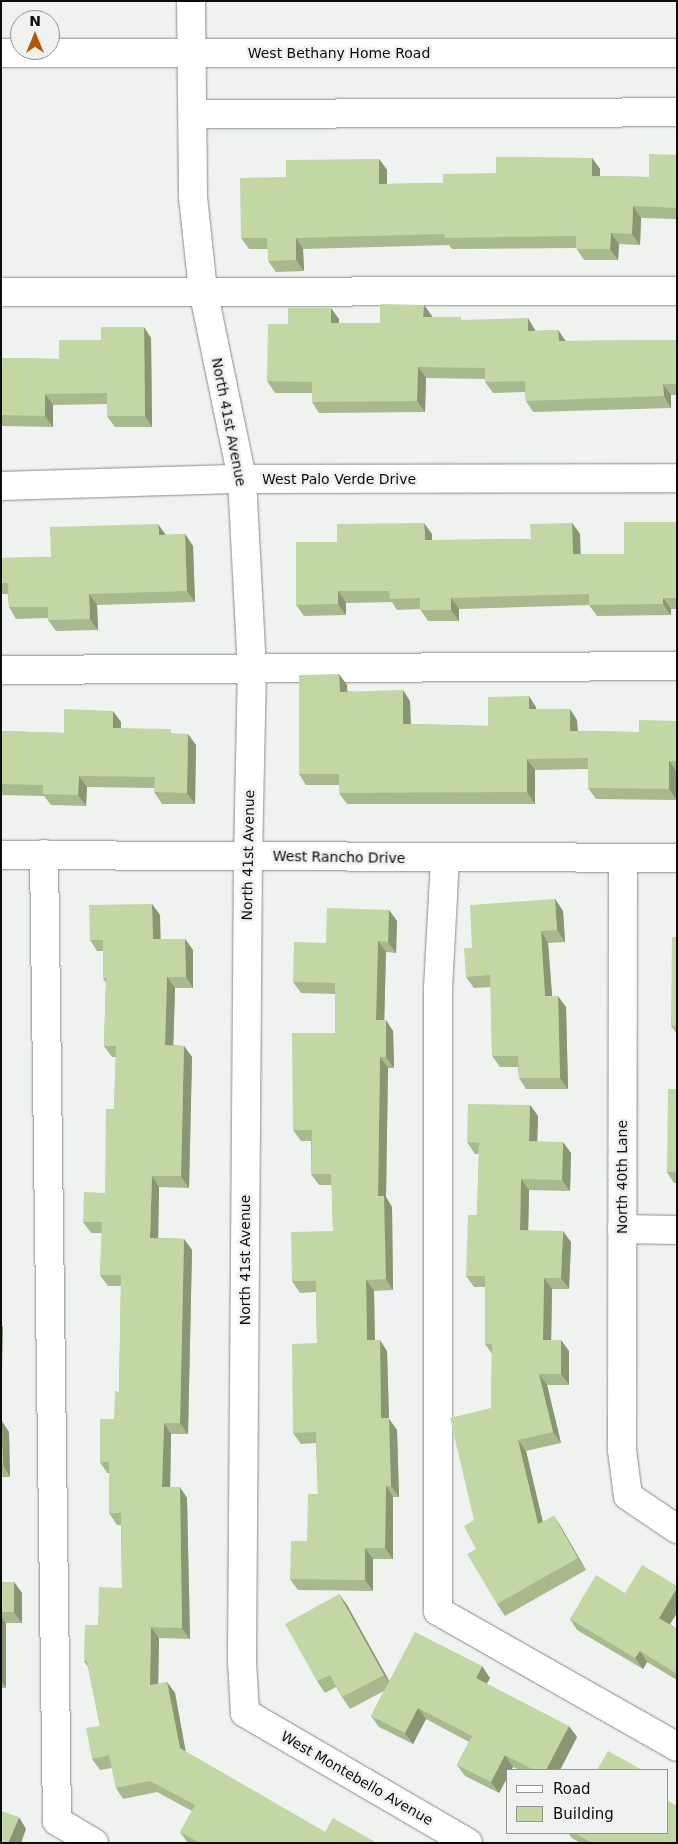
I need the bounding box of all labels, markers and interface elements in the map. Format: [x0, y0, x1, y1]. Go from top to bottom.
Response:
north arrow [10, 10, 60, 60]
text: N [29, 13, 41, 29]
street label: West Bethany Home Road [248, 45, 430, 61]
street label: North 41st Avenue [208, 356, 250, 488]
street label: West Palo Verde Drive [262, 471, 416, 487]
street label: North 41st Avenue [238, 790, 258, 920]
street label: West Rancho Drive [273, 847, 405, 867]
street label: North 40th Lane [614, 1120, 630, 1234]
street label: North 41st Avenue [237, 1195, 253, 1325]
street label: West Montebello Avenue [278, 1728, 436, 1828]
legend [506, 1769, 668, 1834]
text: Road [553, 1780, 591, 1798]
text: Building [553, 1805, 614, 1823]

